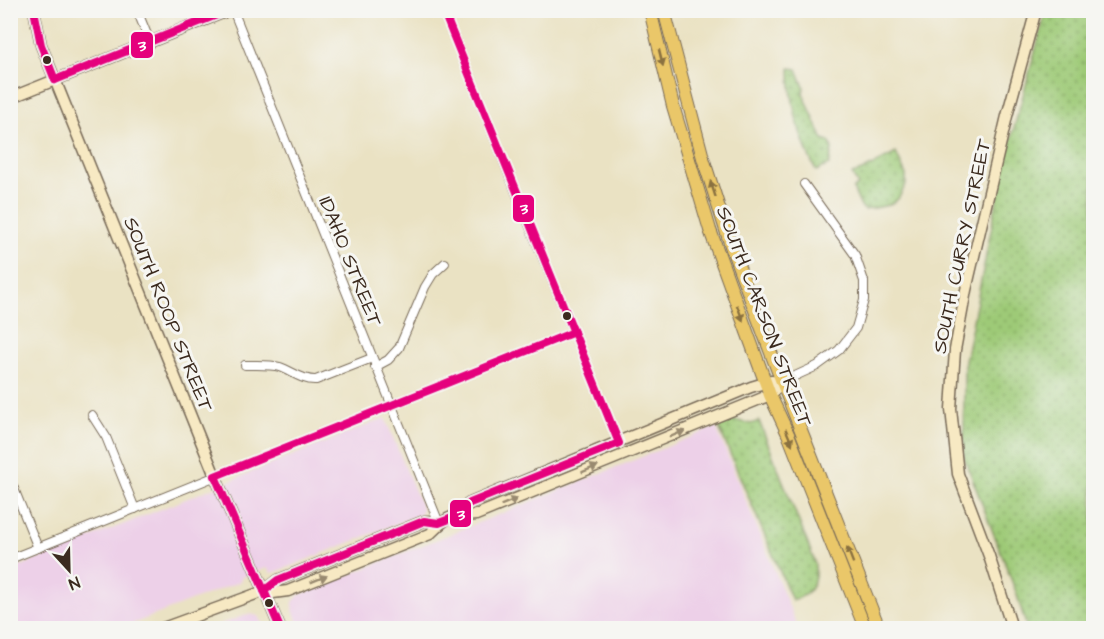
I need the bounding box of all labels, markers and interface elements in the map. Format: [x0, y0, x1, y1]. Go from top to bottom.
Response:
line badge: 3 [130, 31, 154, 59]
text: 3 [137, 35, 147, 57]
one-way arrow [657, 49, 667, 67]
unlabelled marker [41, 54, 53, 66]
street label: SOUTH CURRY STREET [926, 136, 998, 356]
one-way arrow [707, 180, 717, 198]
street label: IDAHO STREET [311, 192, 389, 331]
line badge: 3 [512, 194, 535, 223]
text: 3 [519, 198, 529, 220]
street label: SOUTH CARSON STREET [709, 202, 819, 431]
street label: SOUTH ROOP STREET [116, 213, 220, 416]
one-way arrow [735, 305, 745, 323]
unlabelled marker [561, 310, 573, 322]
one-way arrow [784, 428, 794, 446]
one-way arrow [668, 429, 686, 438]
one-way arrow [582, 464, 600, 474]
one-way arrow [500, 497, 518, 506]
line badge: 3 [449, 499, 472, 528]
text: 3 [456, 504, 466, 526]
north arrow [39, 540, 99, 600]
one-way arrow [845, 545, 855, 563]
text: N [65, 571, 83, 595]
one-way arrow [311, 573, 329, 583]
unlabelled marker [263, 597, 275, 609]

